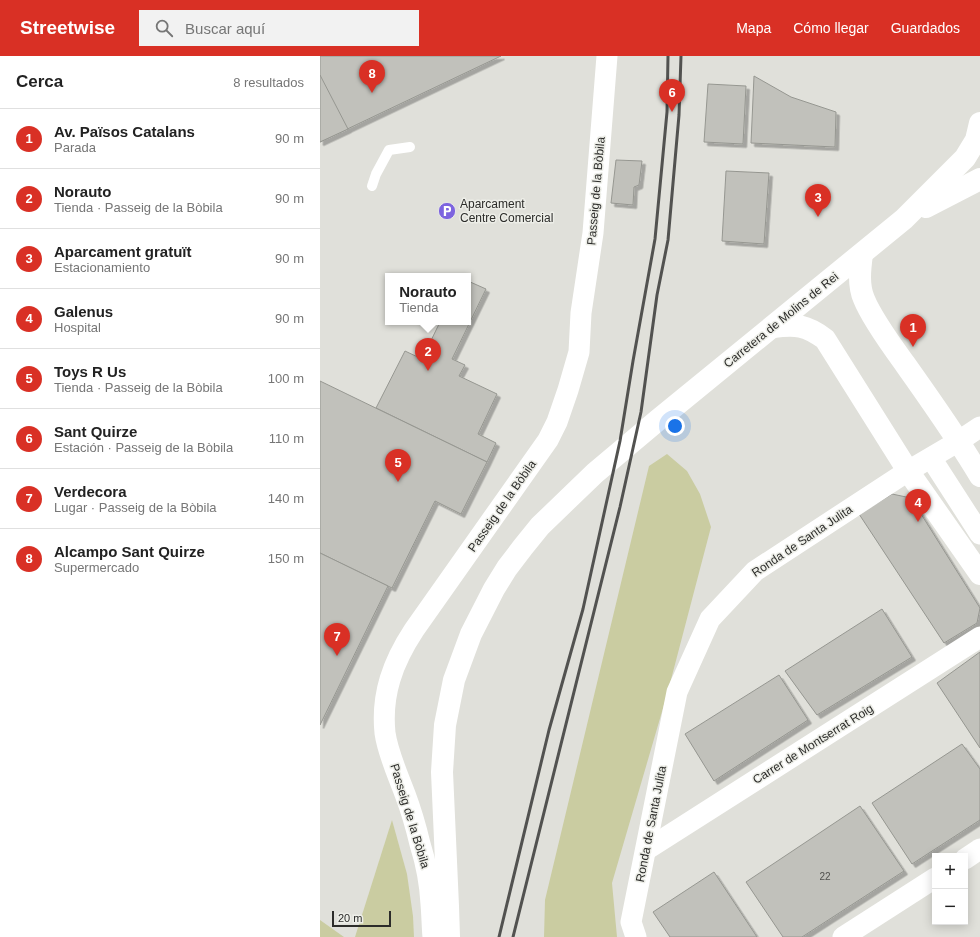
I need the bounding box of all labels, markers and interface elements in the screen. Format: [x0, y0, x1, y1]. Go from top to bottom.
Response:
search box [139, 10, 419, 46]
text: Streetwise [20, 17, 115, 38]
icon: search [153, 17, 175, 39]
text: Buscar aquí [185, 20, 265, 37]
text: Mapa [736, 20, 771, 36]
text: Cómo llegar [793, 20, 869, 36]
text: Guardados [891, 20, 960, 36]
pin: 8 [359, 60, 385, 93]
text: Cerca [16, 72, 63, 91]
text: 8 resultados [233, 75, 304, 90]
pin: 6 [659, 79, 685, 112]
text: Av. Països Catalans [54, 123, 195, 140]
text: 1 [25, 131, 33, 146]
text: 90 m [275, 131, 304, 146]
street label: Passeig de la Bòbila [584, 136, 608, 246]
text: Parada [54, 140, 96, 155]
text: Norauto [54, 183, 112, 200]
pin: 3 [805, 184, 831, 217]
text: 2 [25, 191, 33, 206]
text: 90 m [275, 191, 304, 206]
place label: Aparcament Centre Comercial [460, 197, 553, 225]
text: Tienda · Passeig de la Bòbila [54, 200, 223, 215]
parking icon: Aparcament Centre Comercial [437, 201, 457, 221]
text: Aparcament gratuït [54, 243, 192, 260]
text: 3 [25, 251, 33, 266]
text: 90 m [275, 251, 304, 266]
text: Estacionamiento [54, 260, 150, 275]
street label: Carretera de Molins de Rei [721, 269, 841, 371]
popup [385, 273, 471, 325]
text: Norauto [399, 283, 457, 300]
text: Tienda [399, 300, 439, 315]
text: Galenus [54, 303, 113, 320]
text: 4 [25, 311, 33, 326]
text: 90 m [275, 311, 304, 326]
pin: 1 [900, 314, 926, 347]
text: Hospital [54, 320, 101, 335]
pin: 2 [415, 338, 441, 371]
text: Toys R Us [54, 363, 126, 380]
text: 5 [25, 371, 33, 386]
text: 100 m [268, 371, 304, 386]
text: Tienda · Passeig de la Bòbila [54, 380, 223, 395]
your location [665, 416, 685, 436]
text: Sant Quirze [54, 423, 137, 440]
text: 6 [25, 431, 33, 446]
text: 110 m [269, 431, 304, 446]
text: Estación · Passeig de la Bòbila [54, 440, 233, 455]
pin: 5 [385, 449, 411, 482]
street label: Passeig de la Bòbila [465, 457, 539, 555]
text: Verdecora [54, 483, 127, 500]
pin: 4 [905, 489, 931, 522]
text: 7 [25, 491, 33, 506]
text: 140 m [268, 491, 304, 506]
text: Lugar · Passeig de la Bòbila [54, 500, 217, 515]
street label: Ronda de Santa Julita [749, 502, 855, 580]
text: Alcampo Sant Quirze [54, 543, 205, 560]
text: 8 [25, 551, 33, 566]
text: 150 m [268, 551, 304, 566]
text: Supermercado [54, 560, 139, 575]
pin: 7 [324, 623, 350, 656]
street label: Carrer de Montserrat Roig [750, 701, 876, 787]
street label: Passeig de la Bòbila [387, 762, 433, 870]
street label: Ronda de Santa Julita [633, 764, 669, 883]
map controls [932, 853, 968, 925]
button: + [932, 853, 968, 889]
house number: 22 [819, 871, 831, 882]
button: − [932, 889, 968, 925]
scale bar [332, 909, 391, 928]
text: 20 m [338, 912, 362, 924]

